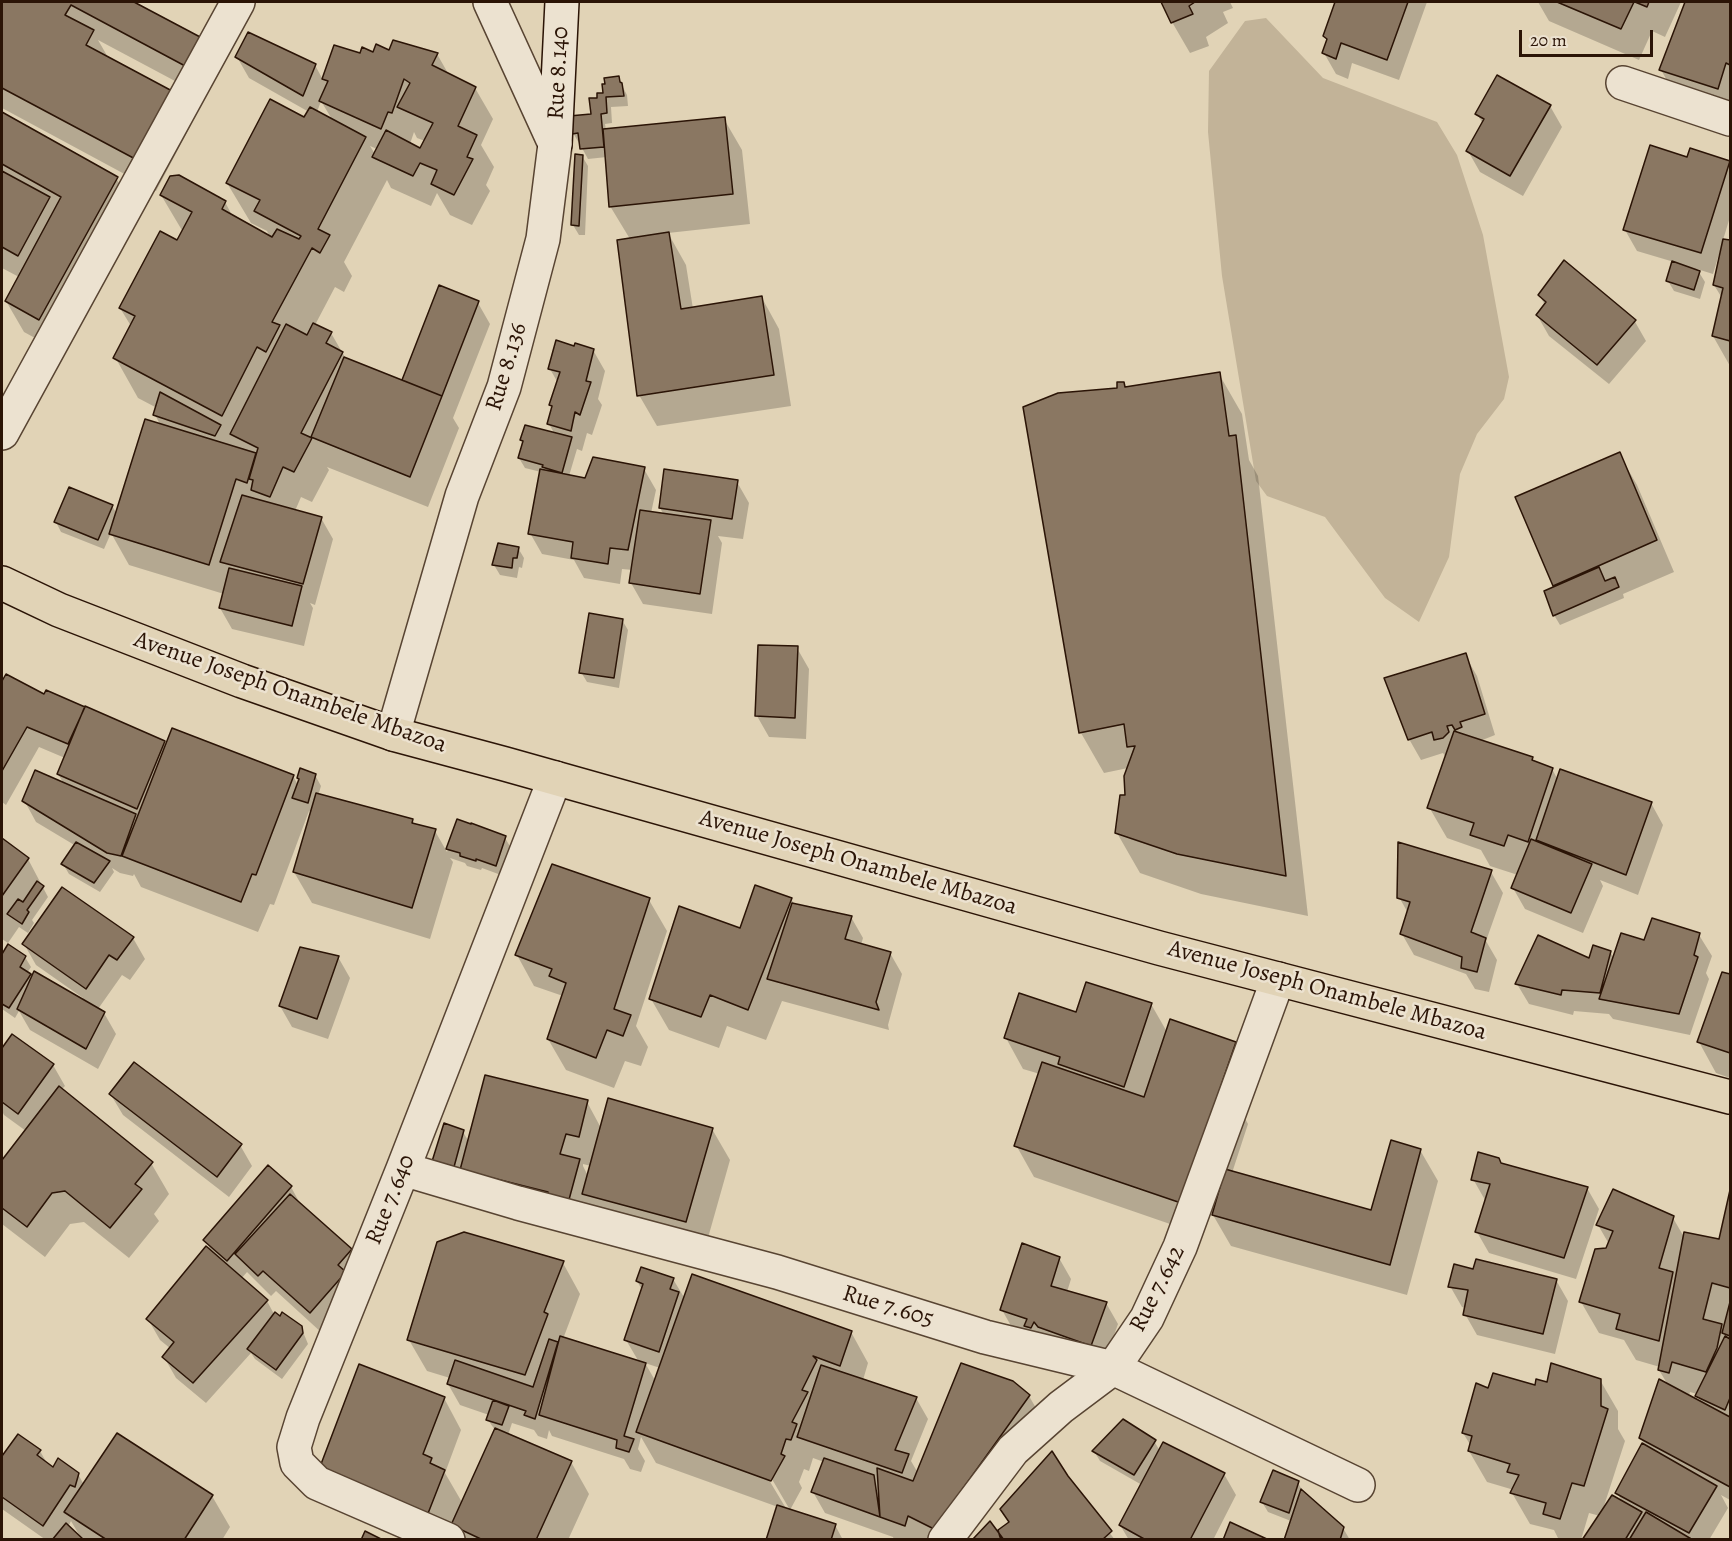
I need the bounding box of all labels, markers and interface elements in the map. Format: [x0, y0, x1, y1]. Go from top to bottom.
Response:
scale bar [1522, 18, 1656, 56]
street label: Rue 8.140 [542, 26, 576, 120]
text: 20 m [1530, 28, 1567, 52]
street label: Rue 8.136 [480, 319, 534, 415]
street label: Avenue Joseph Onambele Mbazoa [130, 626, 450, 760]
street label: Avenue Joseph Onambele Mbazoa [696, 804, 1020, 922]
street label: Avenue Joseph Onambele Mbazoa [1164, 935, 1490, 1047]
street label: Rue 7.640 [360, 1151, 422, 1249]
street label: Rue 7.642 [1124, 1241, 1192, 1337]
street label: Rue 7.605 [839, 1279, 937, 1335]

